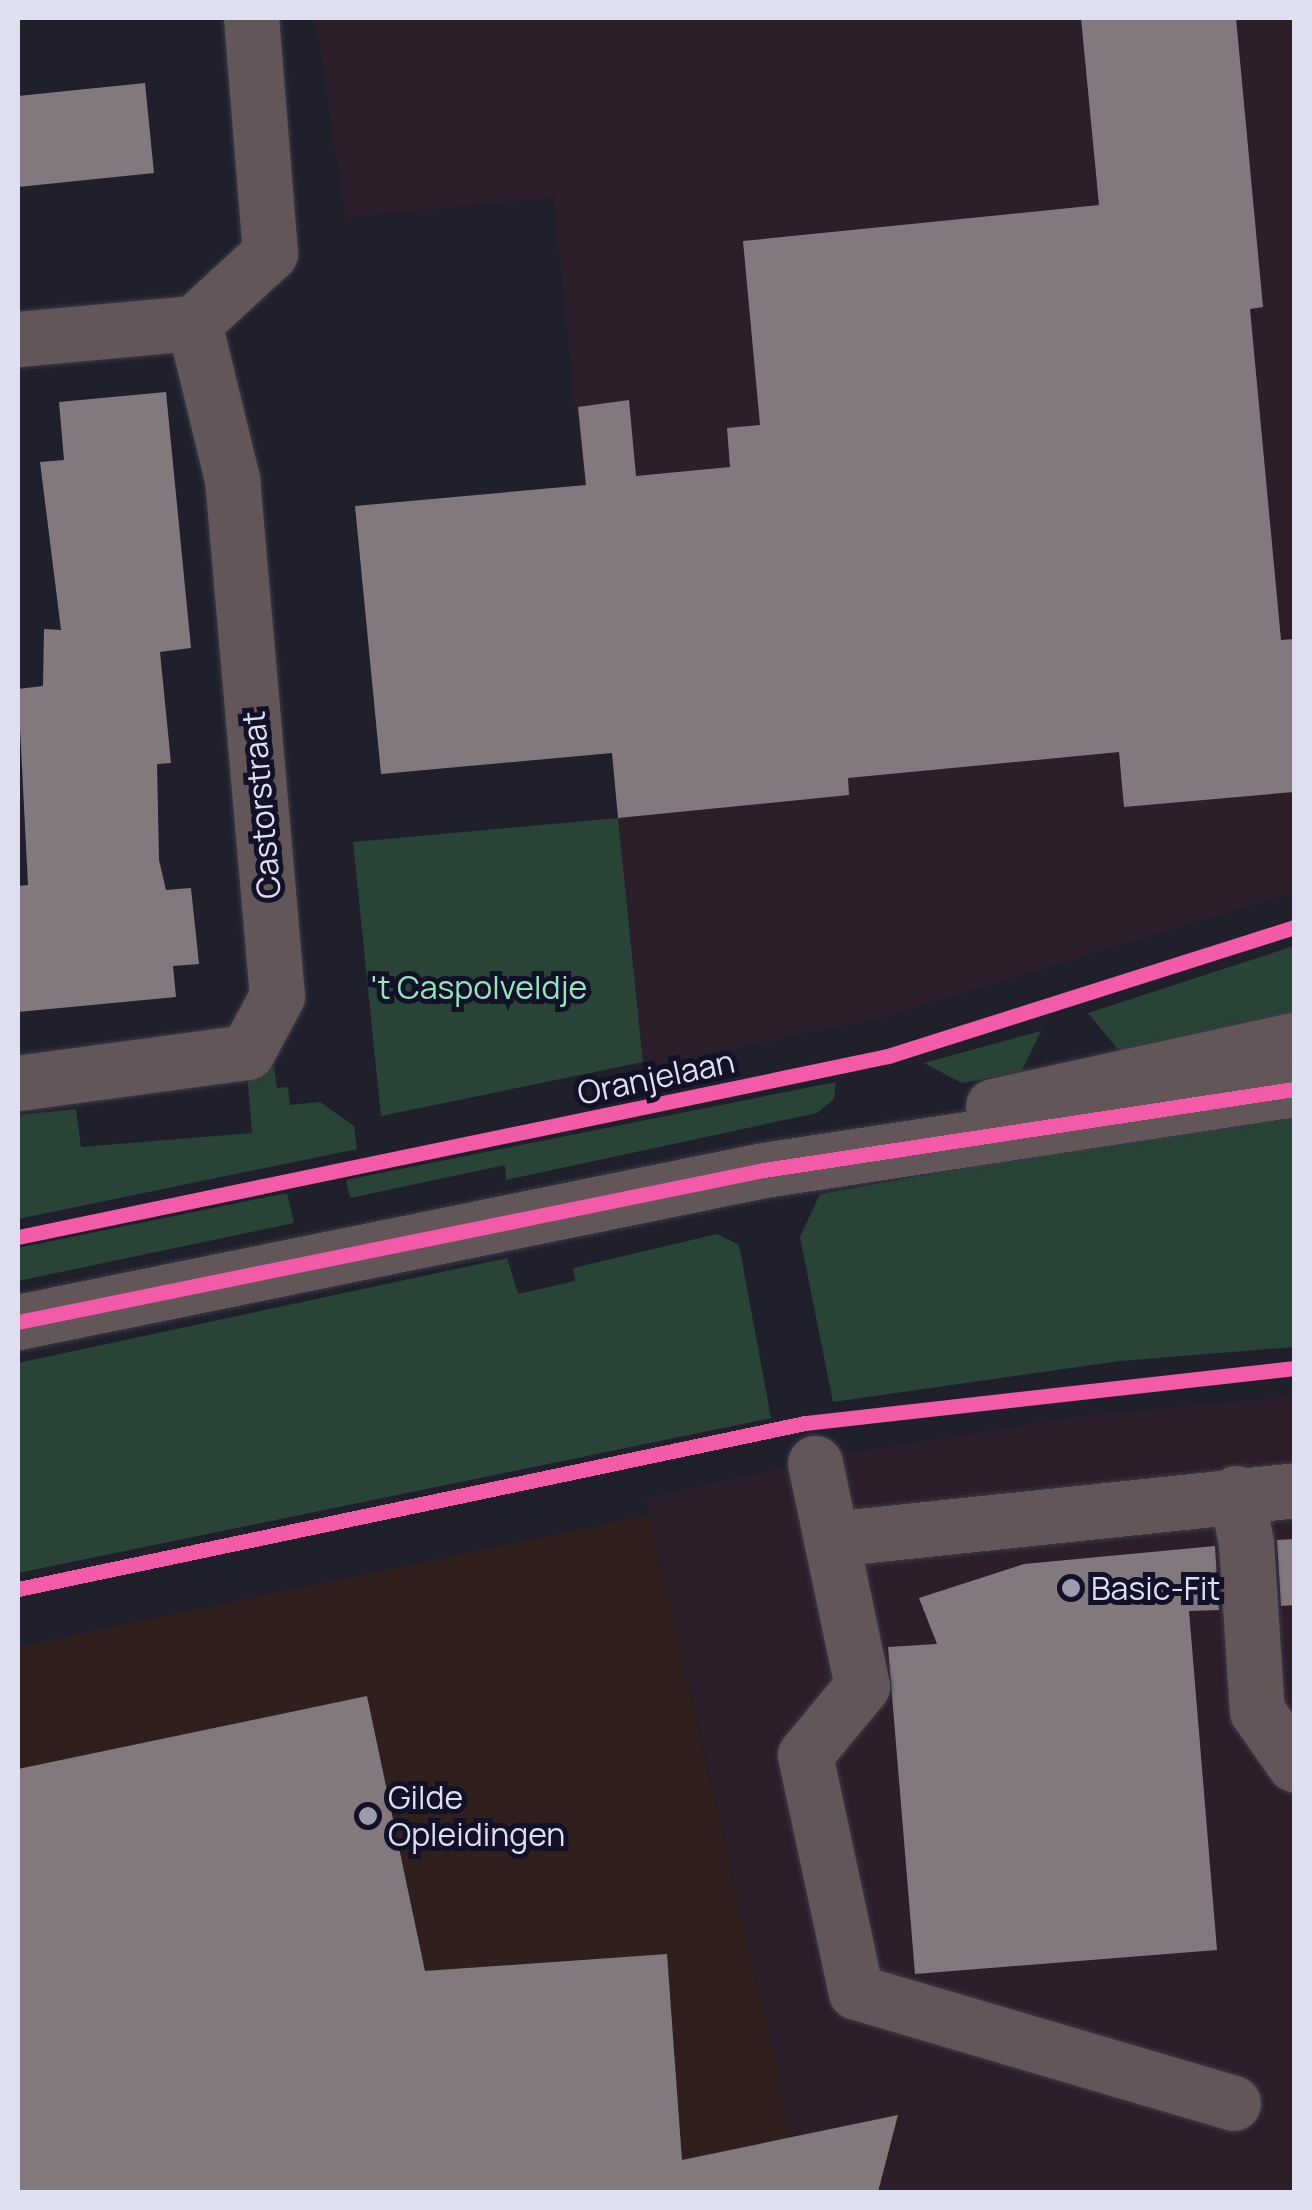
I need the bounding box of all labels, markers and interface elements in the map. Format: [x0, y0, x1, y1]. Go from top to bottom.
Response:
street label: Castorstraat [234, 710, 288, 900]
park label: 't Caspolveldje [371, 968, 587, 1006]
street label: Oranjelaan [574, 1042, 738, 1112]
place label: Basic-Fit [1091, 1569, 1220, 1607]
marker: Basic-Fit [1060, 1577, 1082, 1599]
place label: Gilde Opleidingen [388, 1779, 565, 1854]
marker: Gilde Opleidingen [357, 1805, 379, 1827]

